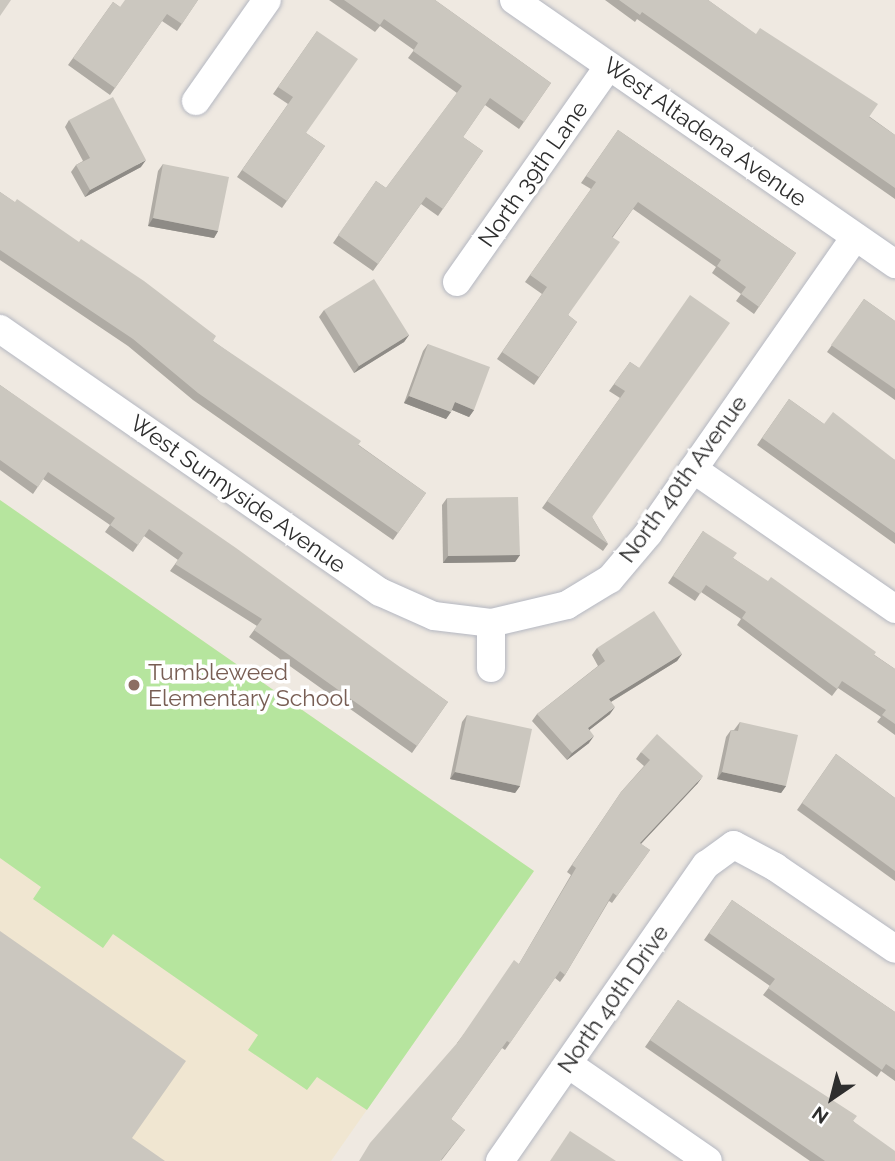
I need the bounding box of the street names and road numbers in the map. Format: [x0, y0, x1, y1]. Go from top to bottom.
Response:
street label: West Altadena Avenue [598, 51, 812, 213]
street label: North 39th Lane [472, 96, 594, 252]
street label: North 40th Avenue [613, 390, 753, 568]
street label: West Sunnyside Avenue [125, 409, 351, 579]
street label: North 40th Drive [552, 919, 674, 1079]

